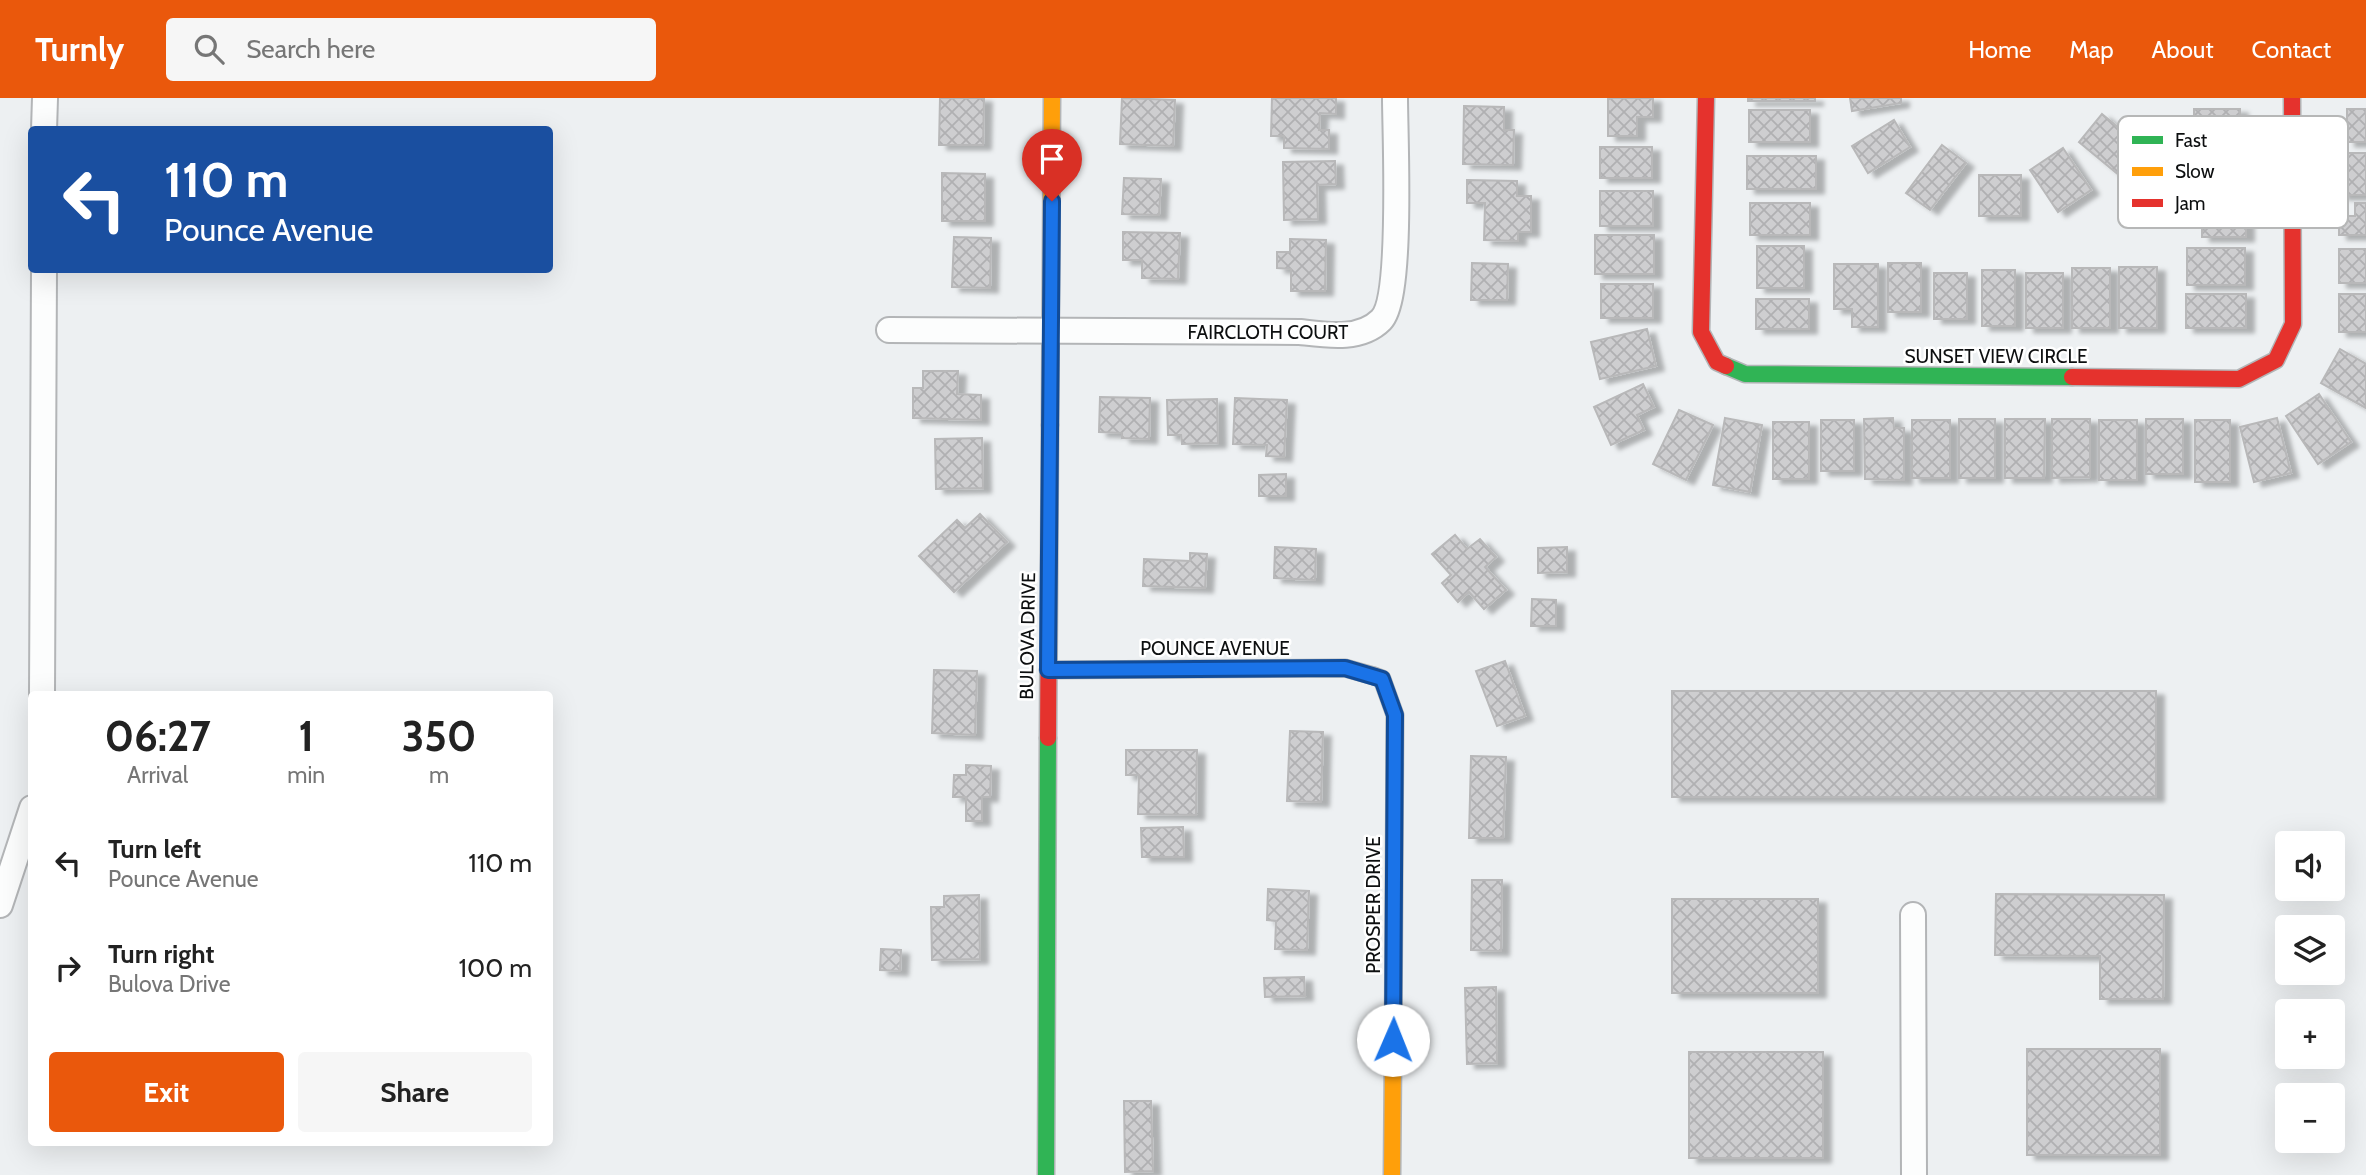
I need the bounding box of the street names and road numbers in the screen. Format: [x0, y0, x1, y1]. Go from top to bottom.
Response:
street label: FAIRCLOTH COURT [1188, 321, 1348, 344]
street label: SUNSET VIEW CIRCLE [1904, 345, 2088, 368]
street label: BULOVA DRIVE [1015, 572, 1040, 700]
street label: POUNCE AVENUE [1140, 637, 1290, 660]
street label: PROSPER DRIVE [1362, 836, 1385, 974]

